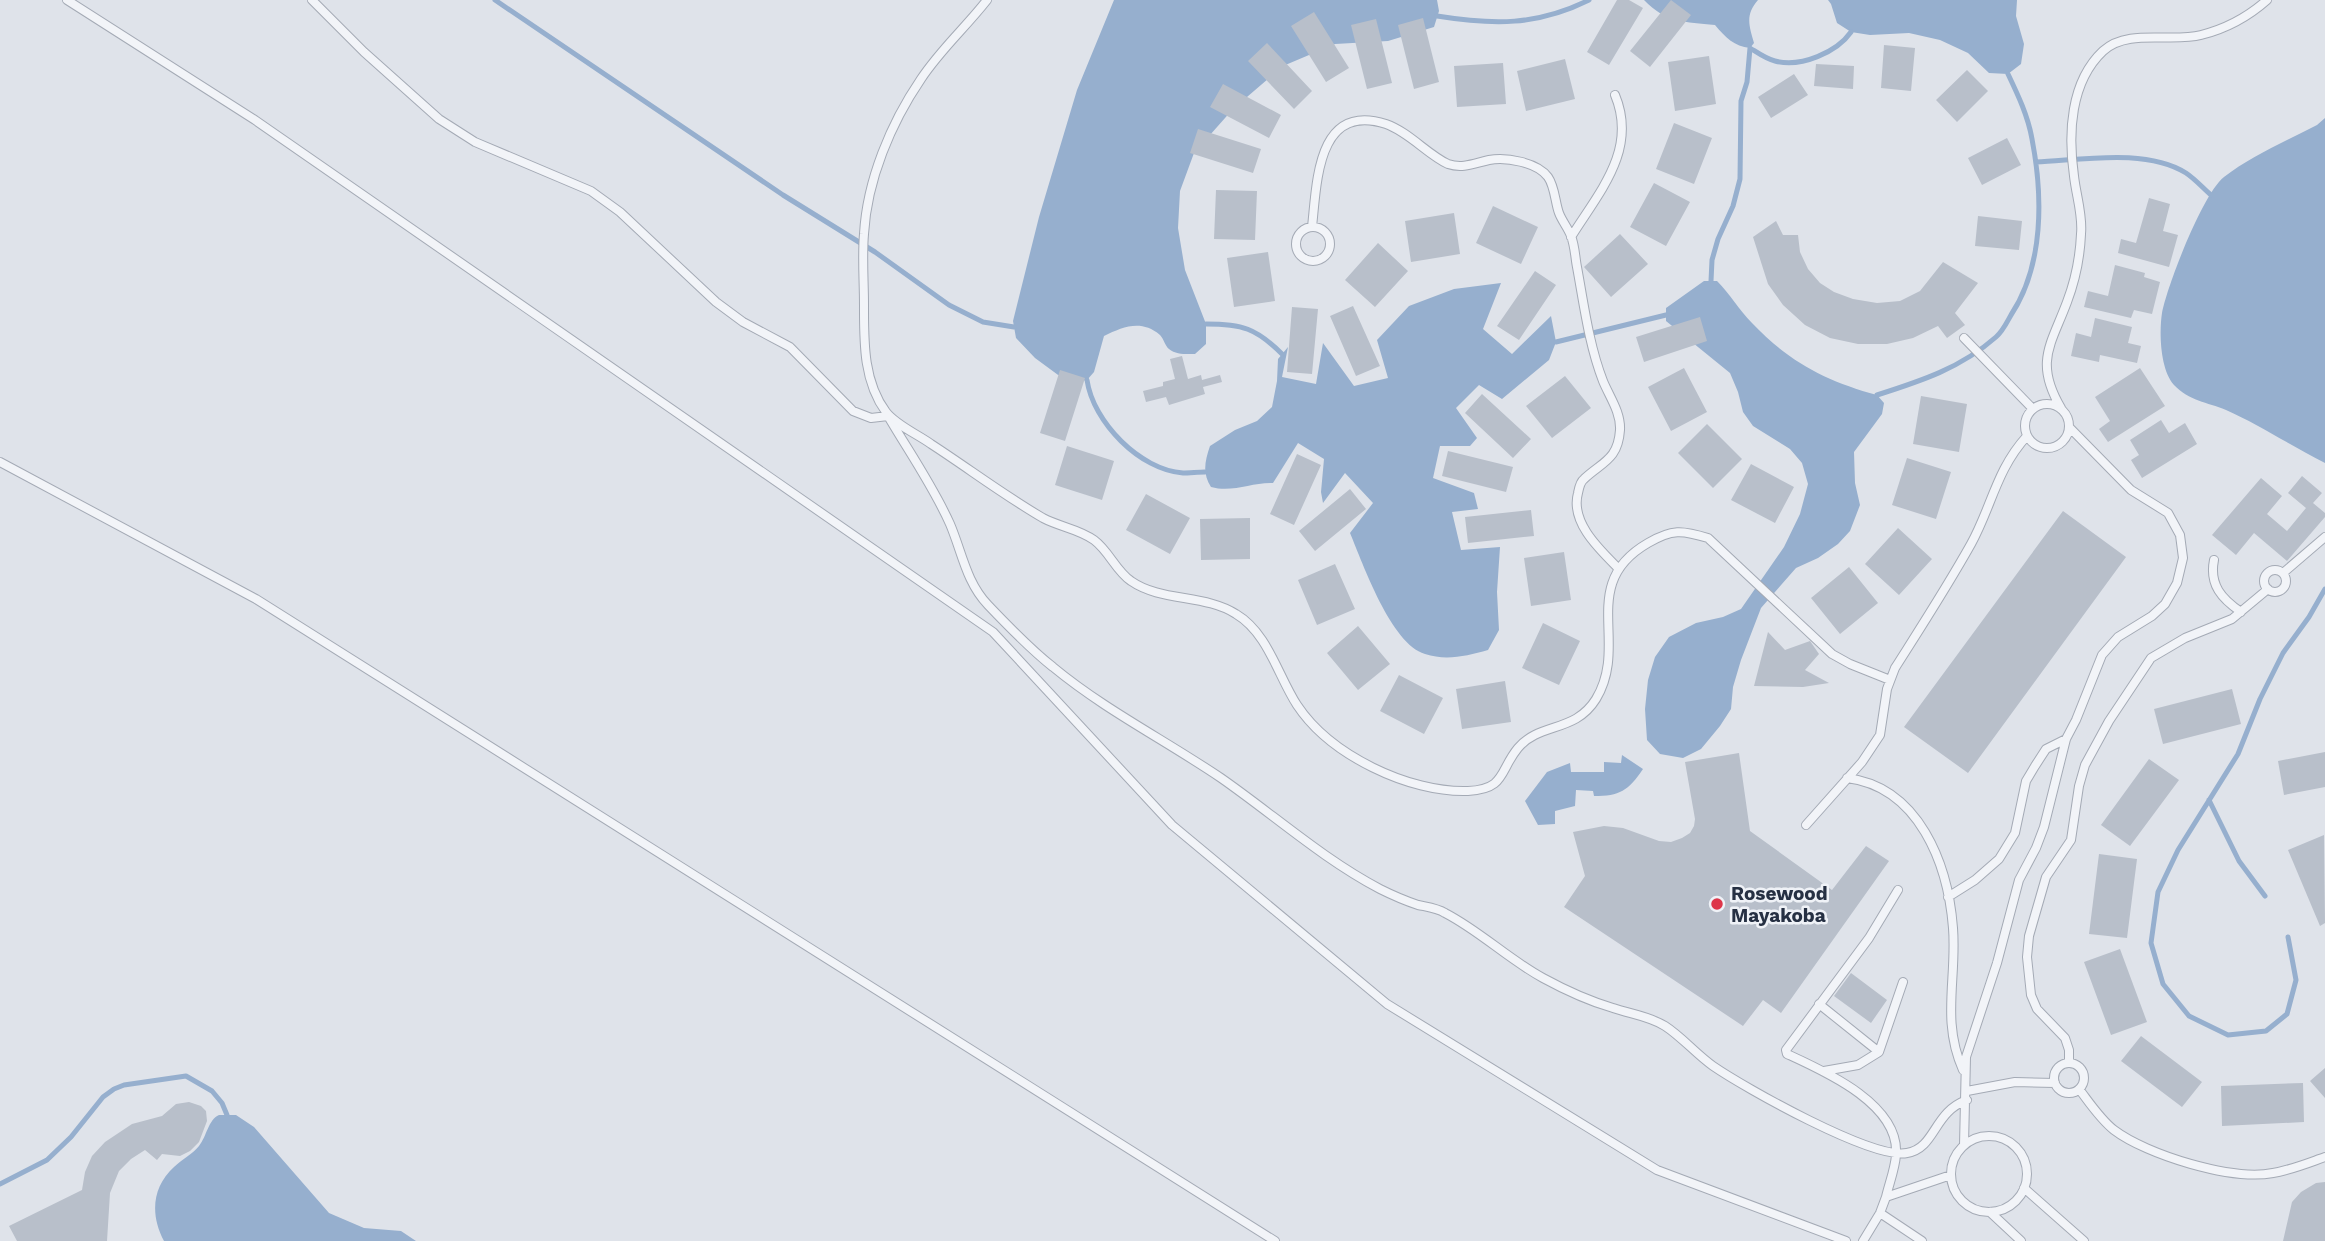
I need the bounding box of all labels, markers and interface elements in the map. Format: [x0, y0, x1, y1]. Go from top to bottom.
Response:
place label: Rosewood Mayakoba [1731, 882, 1828, 927]
marker: Rosewood Mayakoba [1709, 896, 1725, 912]

